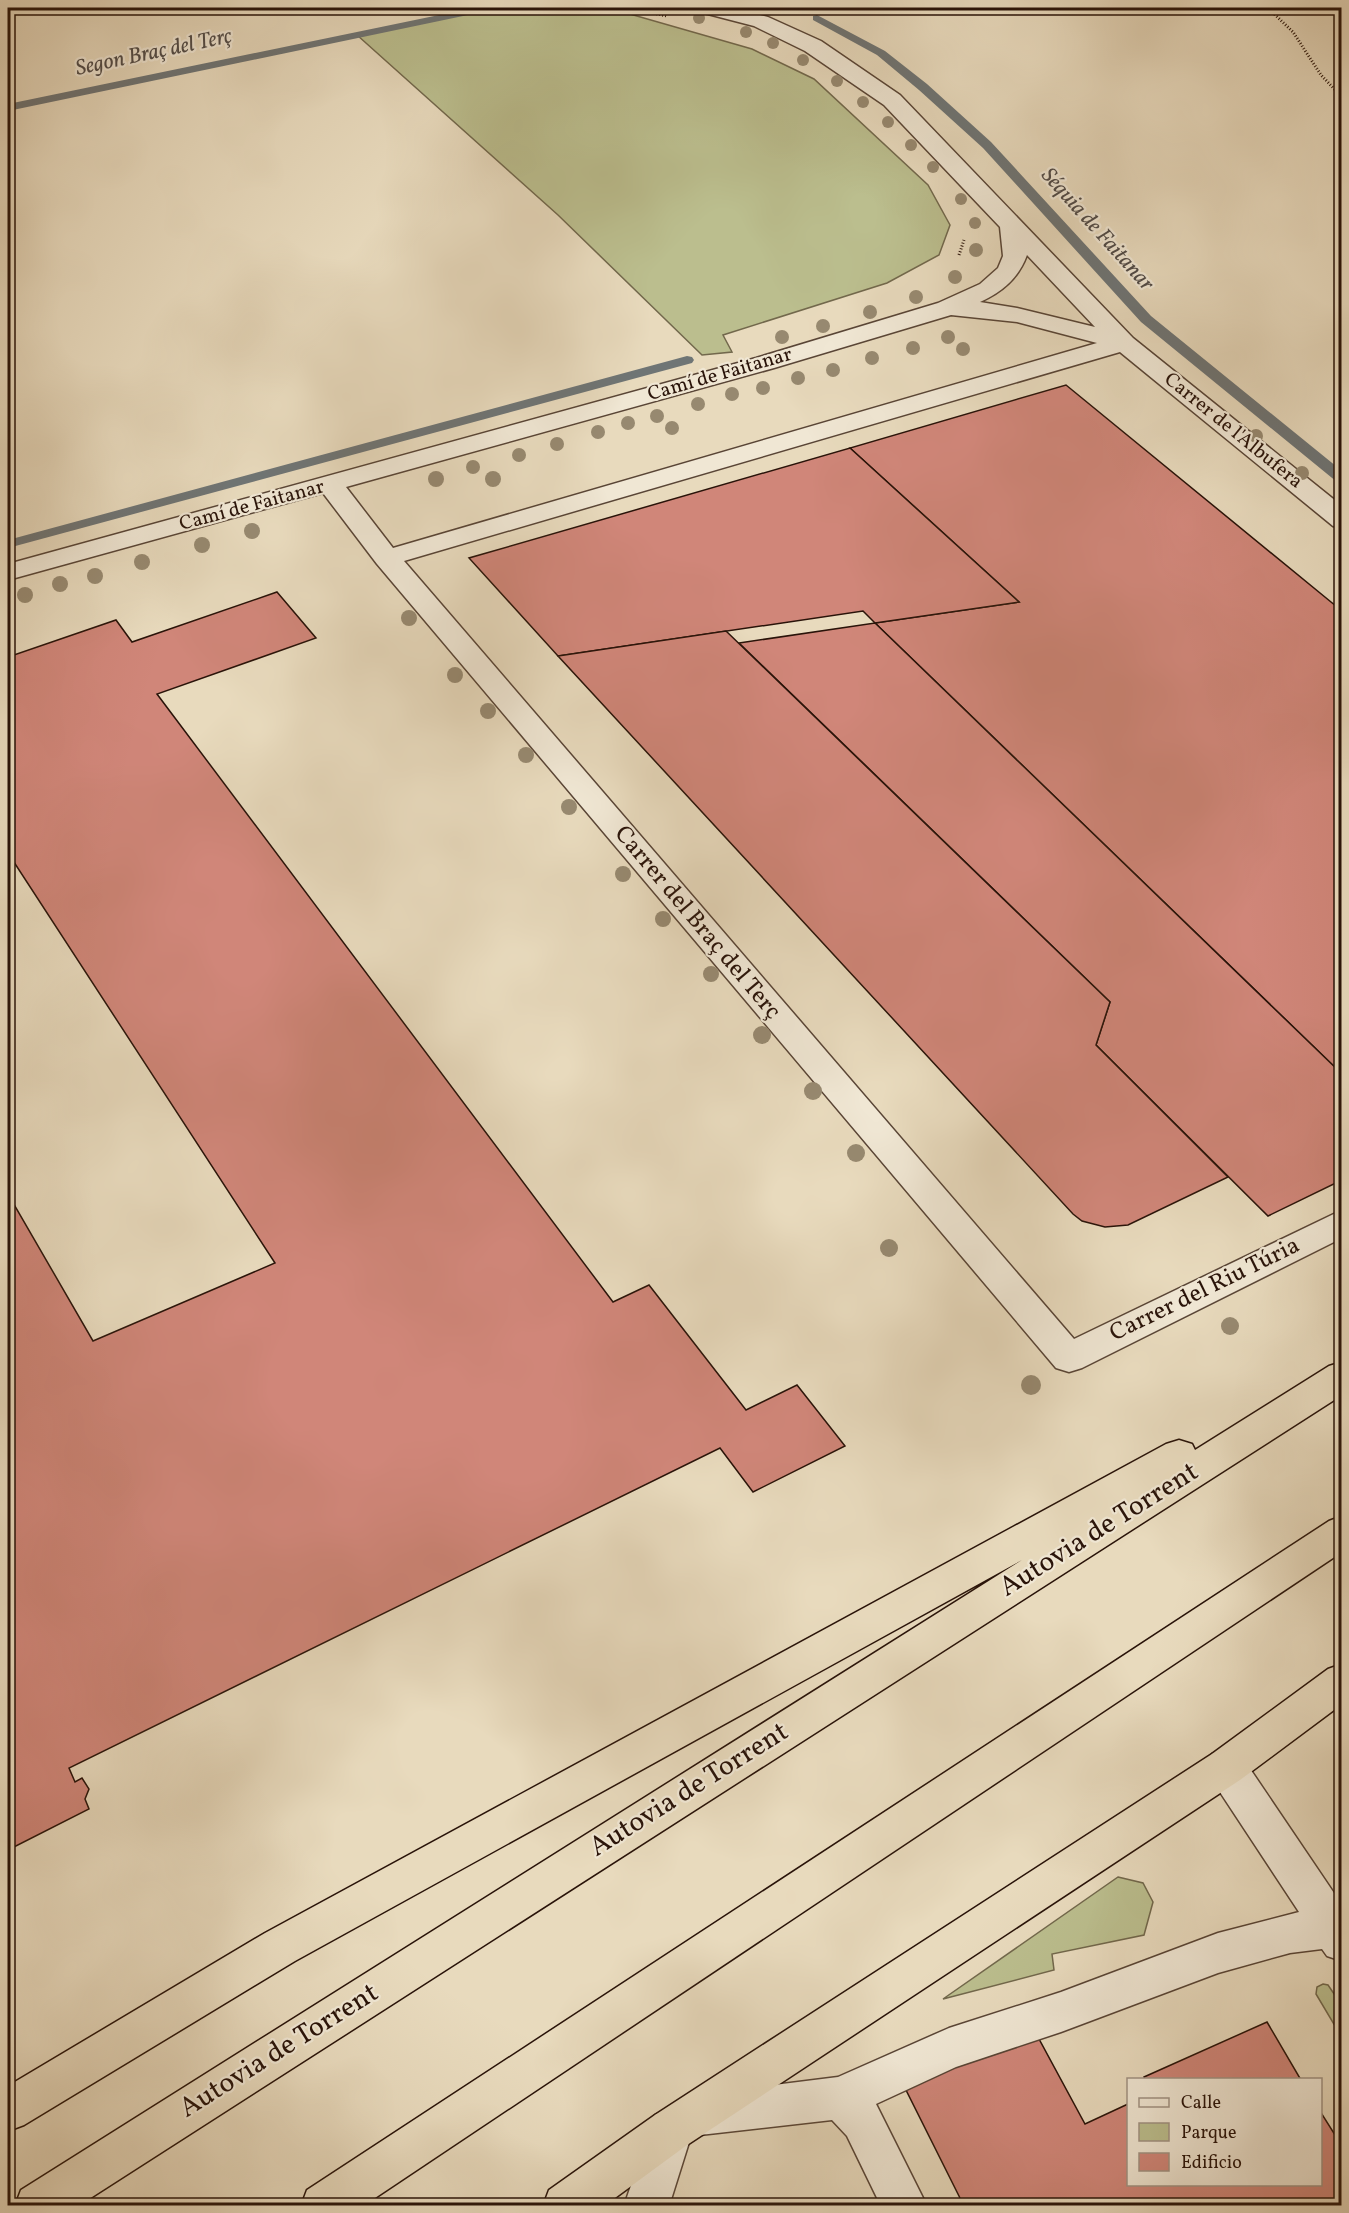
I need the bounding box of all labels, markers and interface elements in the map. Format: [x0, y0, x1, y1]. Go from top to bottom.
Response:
water label: Segon Braç del Terç [73, 21, 235, 85]
water label: Séquia de Faitanar [1033, 162, 1161, 299]
street label: Camí de Faitanar [645, 341, 795, 409]
street label: Carrer de l'Albufera [1158, 366, 1308, 496]
street label: Camí de Faitanar [176, 473, 328, 539]
street label: Carrer del Braç del Terç [606, 819, 788, 1027]
street label: Carrer del Riu Túria [1104, 1229, 1306, 1351]
street label: Autovia de Torrent [992, 1453, 1206, 1607]
street label: Autovia de Torrent [582, 1713, 796, 1867]
street label: Autovia de Torrent [172, 1974, 386, 2128]
legend [1127, 2078, 1322, 2186]
text: Calle [1181, 2091, 1221, 2116]
text: Parque [1181, 2121, 1236, 2146]
text: Edificio [1181, 2151, 1242, 2176]

